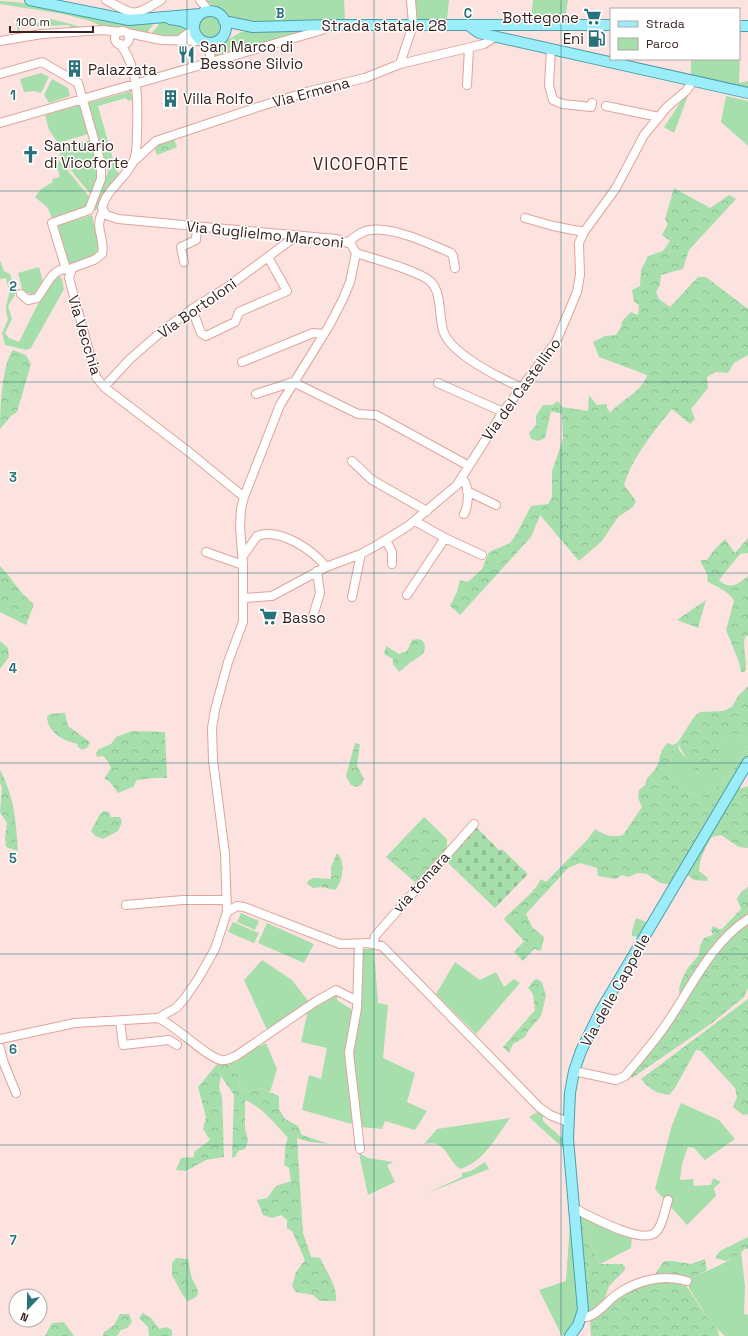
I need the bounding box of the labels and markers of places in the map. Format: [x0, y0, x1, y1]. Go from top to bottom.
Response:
supermarket icon: Bottegone [582, 7, 602, 27]
place label: Bottegone [502, 8, 579, 27]
fuel station icon: Eni [587, 28, 607, 48]
place label: Eni [563, 29, 584, 48]
place label: San Marco di Bessone Silvio [200, 37, 303, 73]
restaurant icon: San Marco di Bessone Silvio [177, 45, 197, 65]
building icon: Palazzata [65, 59, 85, 79]
place label: Palazzata [88, 60, 157, 79]
building icon: Villa Rolfo [160, 88, 180, 108]
place label: Villa Rolfo [183, 89, 254, 108]
place label: Santuario di Vicoforte [44, 136, 129, 172]
church icon: Santuario di Vicoforte [21, 144, 41, 164]
supermarket icon: Basso [259, 607, 279, 627]
place label: Basso [282, 608, 326, 627]

